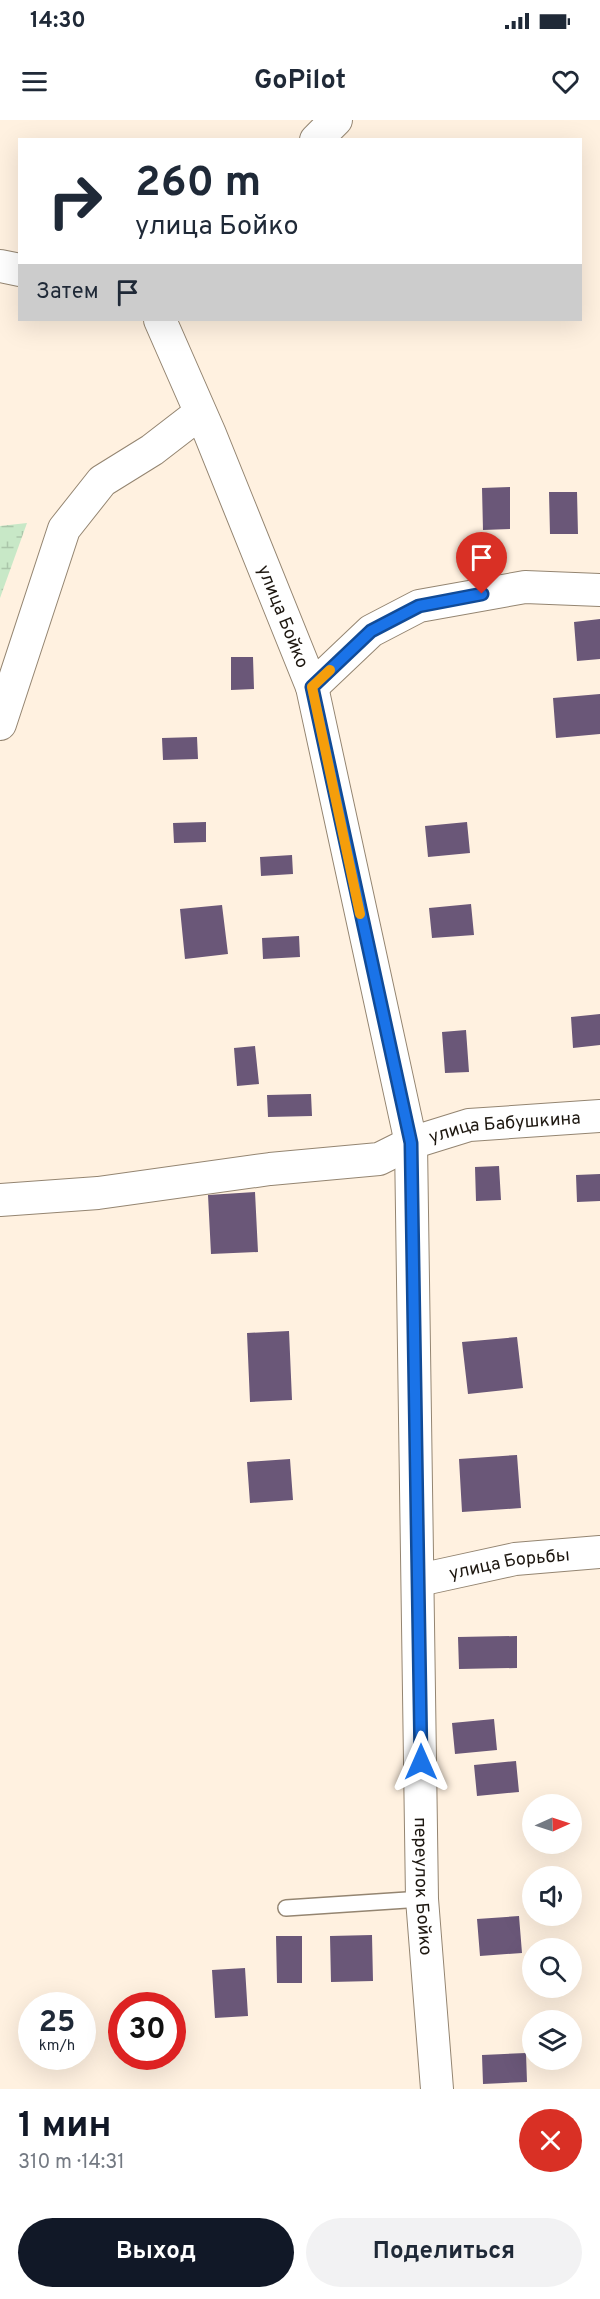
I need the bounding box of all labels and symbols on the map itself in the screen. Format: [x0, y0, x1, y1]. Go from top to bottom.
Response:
pin [456, 532, 507, 594]
street label: улица Бойко [251, 562, 313, 672]
street label: улица Бабушкина [426, 1107, 581, 1150]
street label: улица Борьбы [447, 1545, 571, 1586]
position arrow [389, 1730, 453, 1794]
north arrow [522, 1794, 582, 1854]
street label: переулок Бойко [408, 1817, 436, 1956]
speed limit sign: 30 [108, 1992, 186, 2070]

